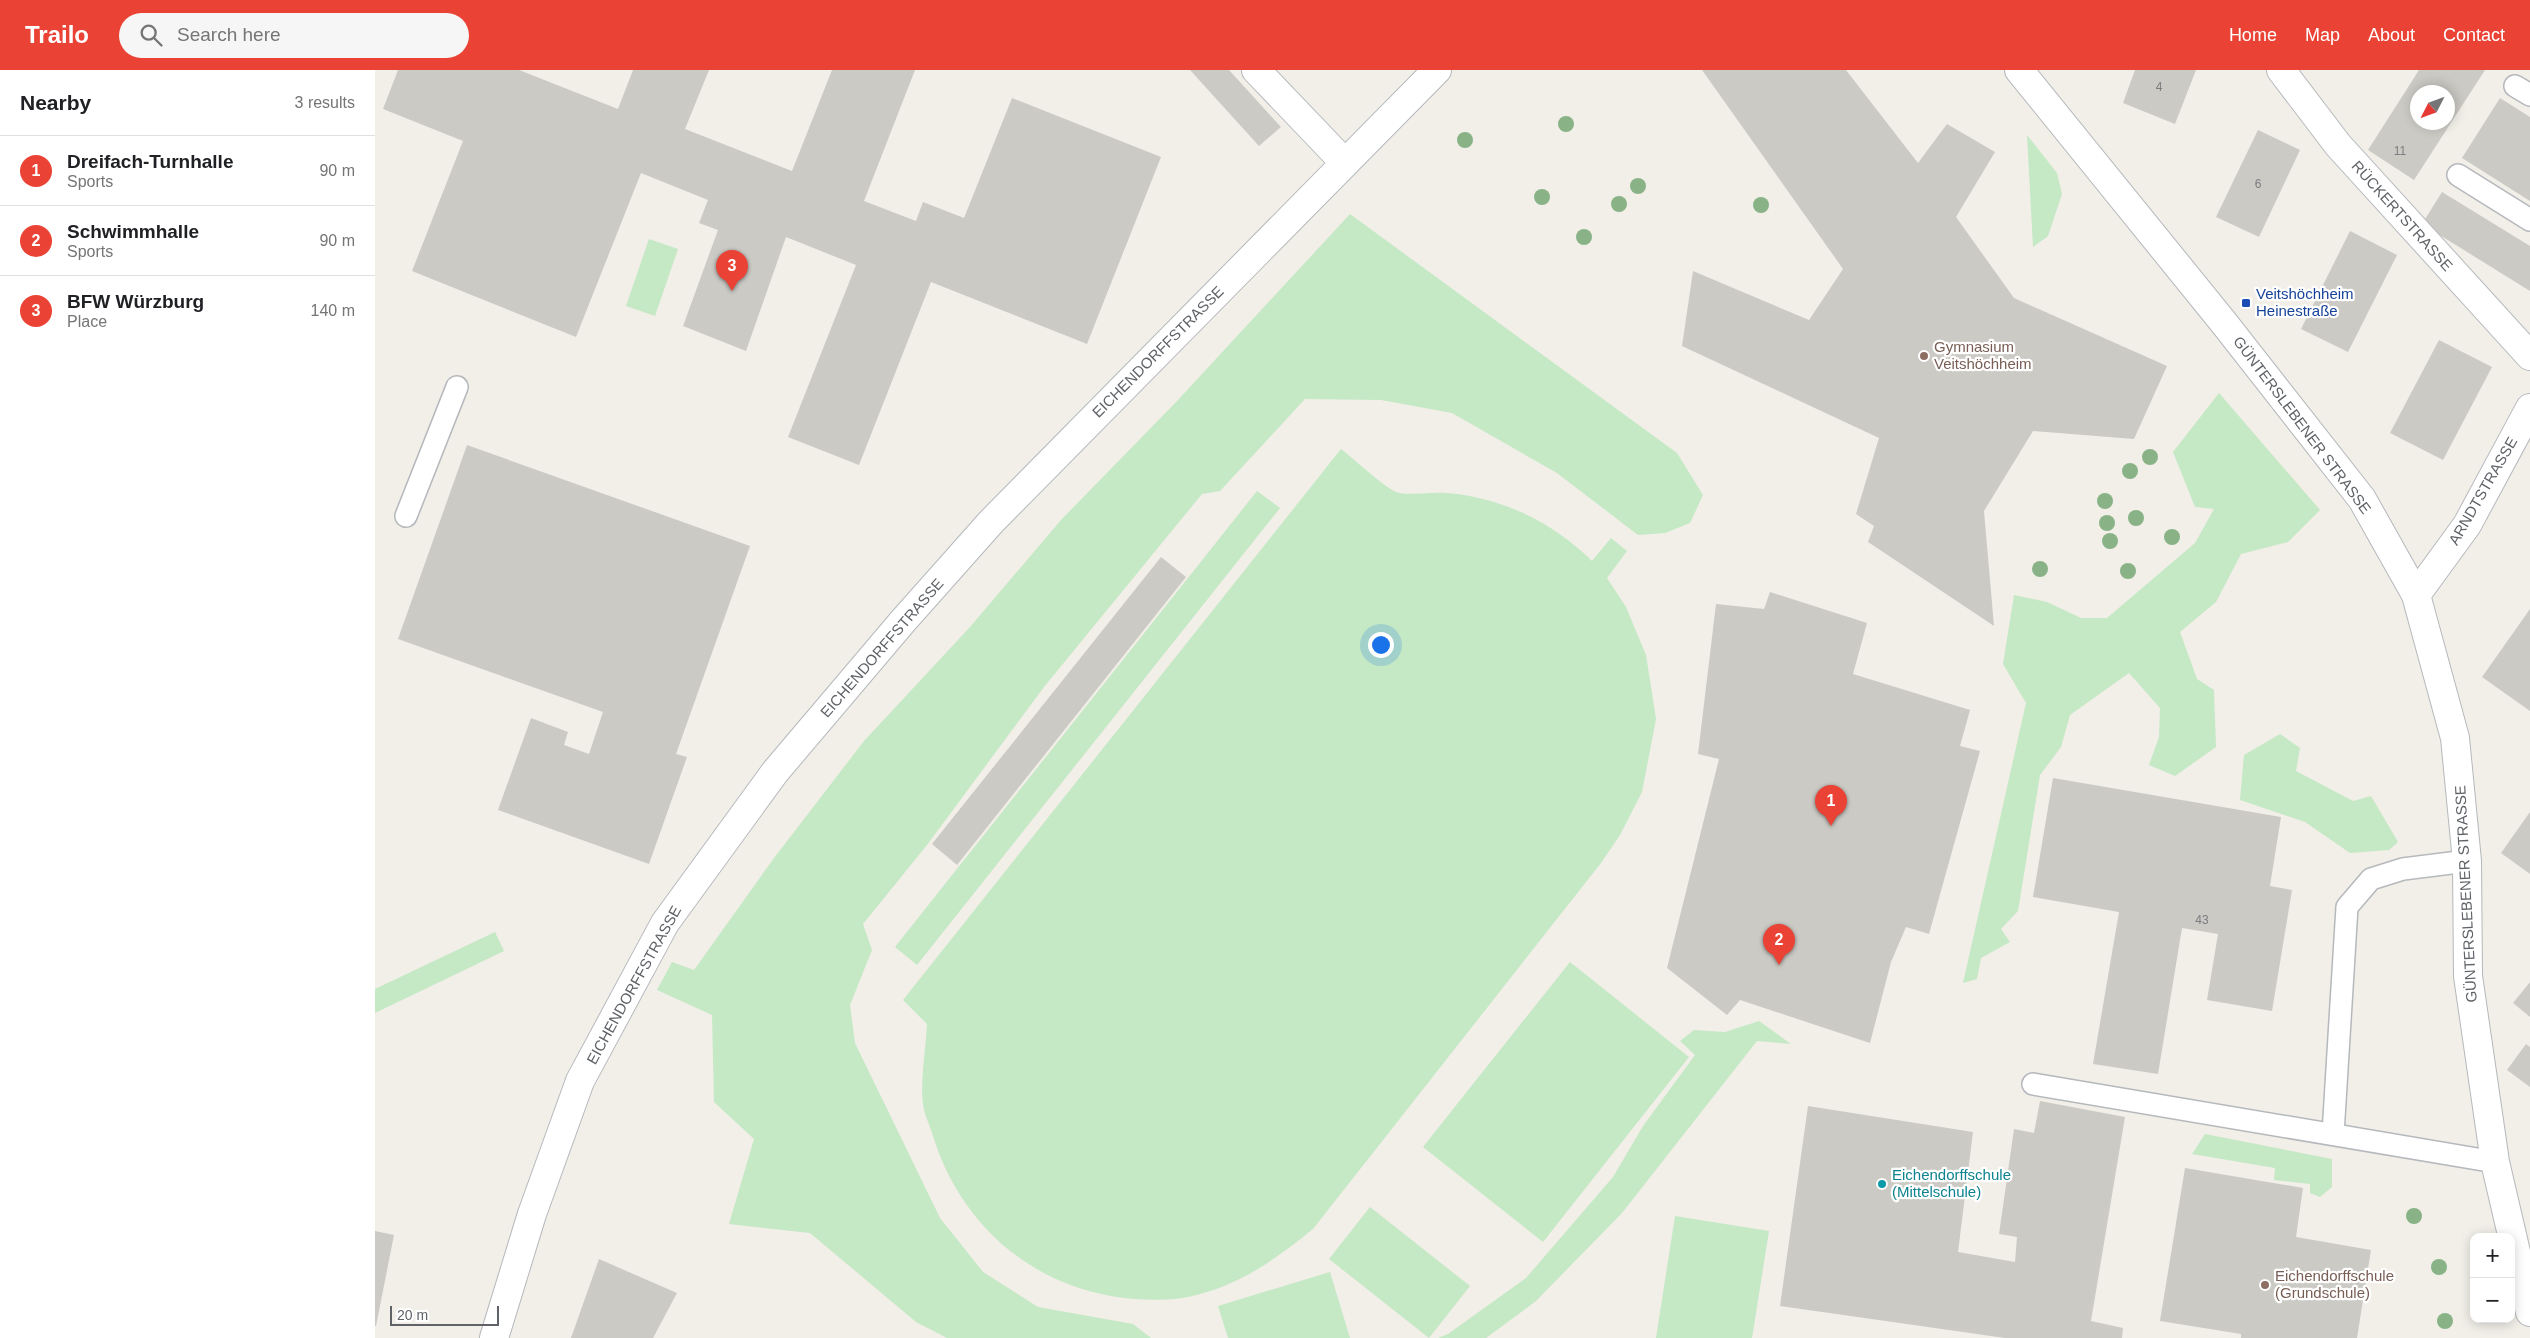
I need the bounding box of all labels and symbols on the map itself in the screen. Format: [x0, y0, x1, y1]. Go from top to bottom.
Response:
house number: 4 [2156, 80, 2163, 94]
north arrow [2410, 85, 2455, 130]
house number: 11 [2394, 144, 2407, 158]
street label: RÜCKERTSTRASSE [2348, 157, 2456, 274]
house number: 6 [2255, 177, 2262, 191]
pin: 3 [716, 250, 748, 291]
street label: EICHENDORFFSTRASSE [1089, 283, 1227, 421]
place label: Veitshöchheim Heinestraße [2256, 285, 2354, 319]
marker: Veitshöchheim Heinestraße [2240, 297, 2252, 309]
street label: GÜNTERSLEBENER STRASSE [2230, 333, 2375, 517]
place label: Gymnasium Veitshöchheim [1934, 338, 2032, 372]
marker: Gymnasium Veitshöchheim [1918, 350, 1930, 362]
street label: ARNDTSTRASSE [2445, 434, 2520, 548]
street label: EICHENDORFFSTRASSE [817, 575, 947, 721]
your location [1368, 632, 1394, 658]
pin: 1 [1815, 785, 1847, 826]
street label: GÜNTERSLEBENER STRASSE [2451, 785, 2480, 1003]
street label: EICHENDORFFSTRASSE [583, 903, 684, 1067]
house number: 43 [2195, 913, 2209, 927]
pin: 2 [1763, 924, 1795, 965]
place label: Eichendorffschule (Mittelschule) [1892, 1166, 2011, 1200]
marker: Eichendorffschule (Mittelschule) [1876, 1178, 1888, 1190]
place label: Eichendorffschule (Grundschule) [2275, 1267, 2394, 1301]
marker: Eichendorffschule (Grundschule) [2259, 1279, 2271, 1291]
scale bar [390, 1303, 499, 1326]

